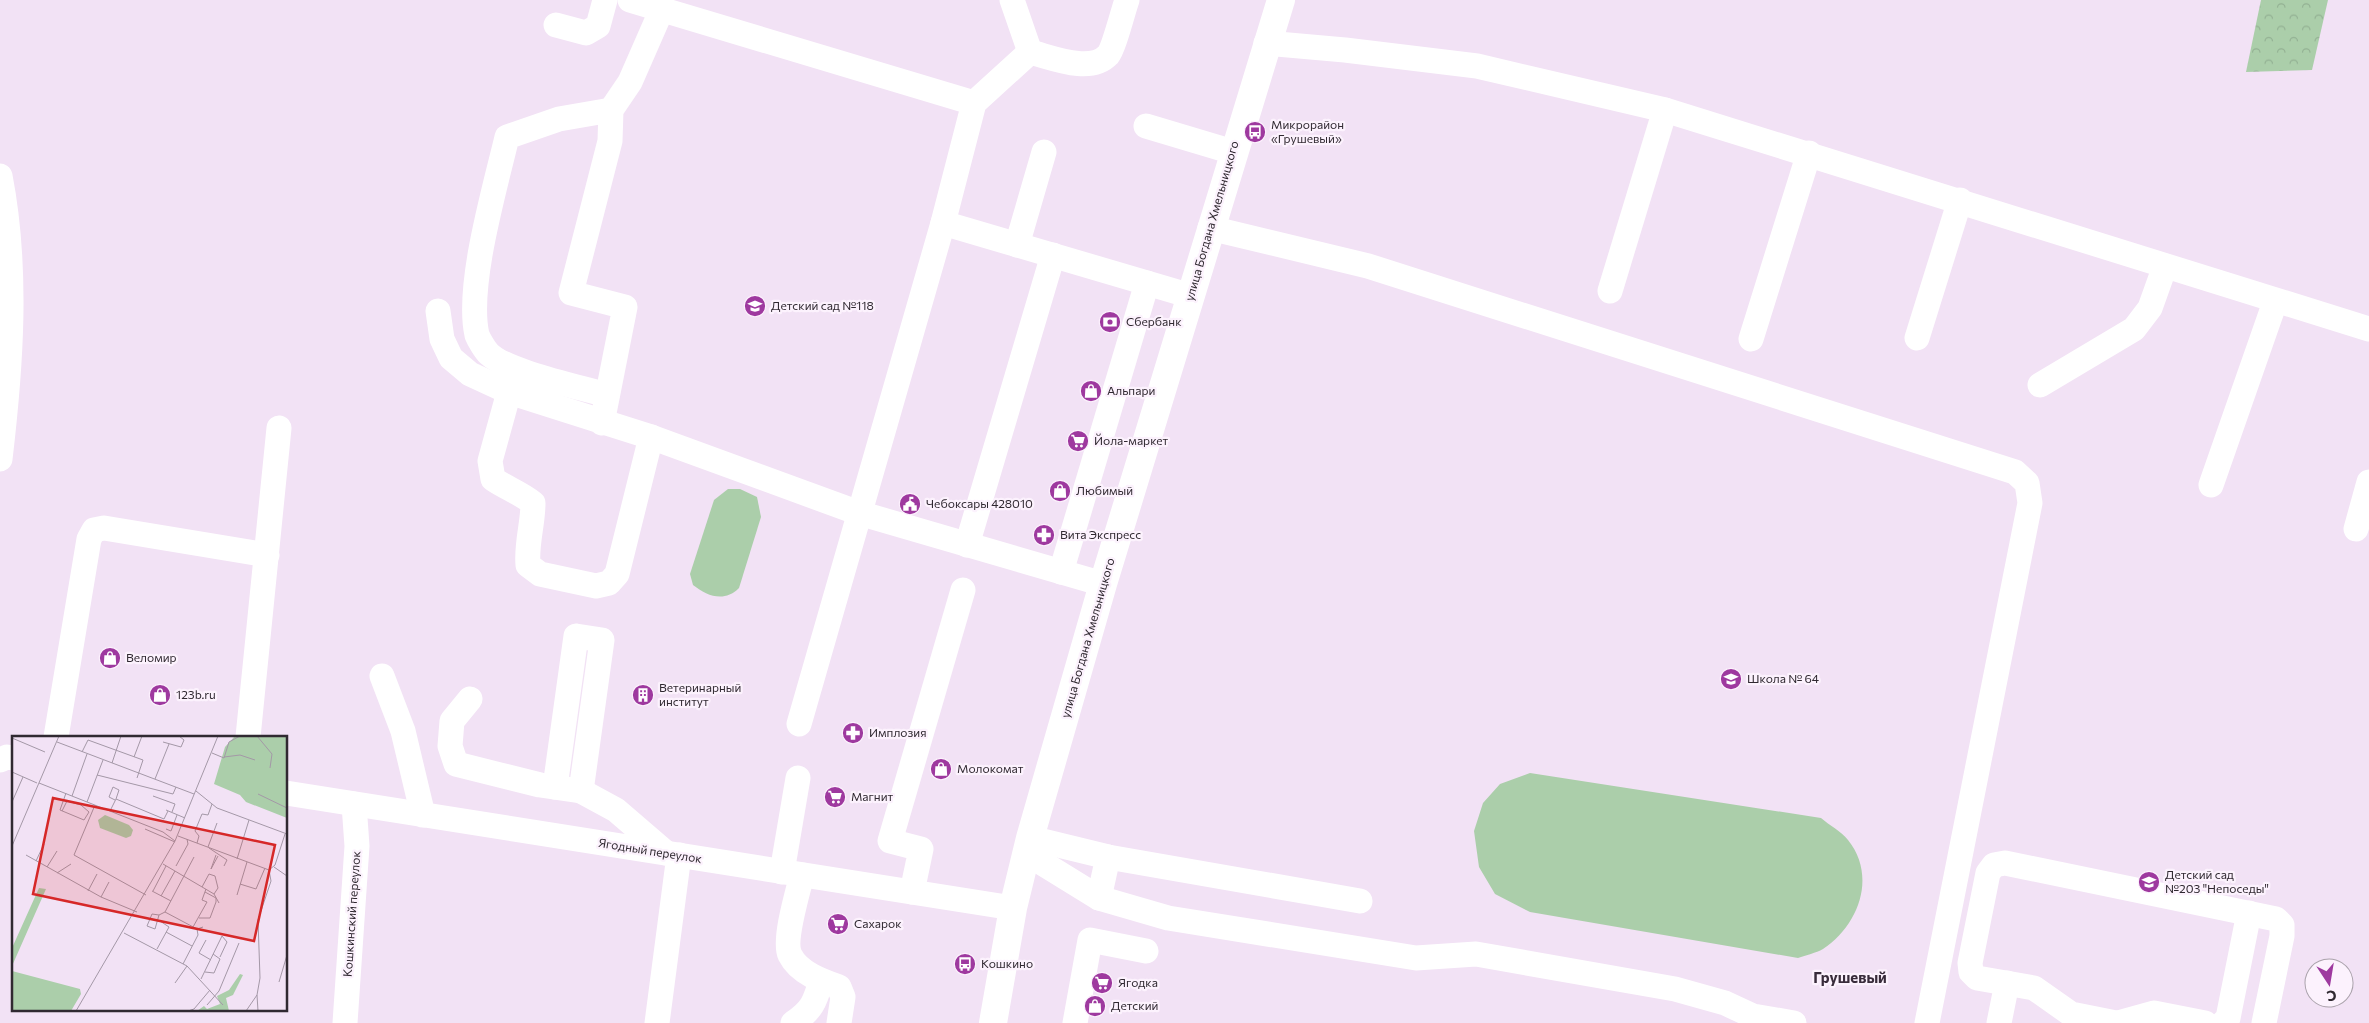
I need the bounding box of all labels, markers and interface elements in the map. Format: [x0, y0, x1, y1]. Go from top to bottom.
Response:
place label: Микрорайон «Грушевый» [1271, 117, 1344, 145]
bus stop icon: Микрорайон «Грушевый» [1243, 120, 1267, 144]
street label: улица Богдана Хмельницкого [1181, 139, 1241, 302]
school or university icon: Детский сад №118 [743, 294, 767, 318]
place label: Детский сад №118 [771, 298, 874, 312]
bank icon: Сбербанк [1098, 310, 1122, 334]
place label: Сбербанк [1126, 314, 1182, 328]
shop icon: Альпари [1079, 379, 1103, 403]
place label: Альпари [1107, 383, 1155, 397]
supermarket icon: Йола-маркет [1066, 429, 1090, 453]
place label: Йола-маркет [1094, 433, 1169, 447]
shop icon: Любимый [1048, 479, 1072, 503]
place label: Любимый [1076, 483, 1133, 497]
public building icon: Чебоксары 428010 [898, 492, 922, 516]
place label: Чебоксары 428010 [926, 496, 1033, 510]
pharmacy icon: Вита Экспресс [1032, 523, 1056, 547]
place label: Вита Экспресс [1060, 527, 1141, 541]
street label: улица Богдана Хмельницкого [1057, 556, 1117, 719]
shop icon: Веломир [98, 646, 122, 670]
place label: Веломир [126, 650, 177, 664]
school or university icon: Школа № 64 [1719, 667, 1743, 691]
place label: Школа № 64 [1747, 671, 1819, 685]
place label: Ветеринарный институт [659, 680, 741, 708]
shop icon: 123b.ru [148, 683, 172, 707]
building icon: Ветеринарный институт [631, 683, 655, 707]
place label: 123b.ru [176, 687, 216, 701]
pharmacy icon: Имплозия [841, 721, 865, 745]
place label: Имплозия [869, 725, 927, 739]
inset map [12, 736, 288, 1010]
shop icon: Молокомат [929, 757, 953, 781]
place label: Молокомат [957, 761, 1024, 775]
supermarket icon: Магнит [823, 785, 847, 809]
place label: Магнит [851, 789, 894, 803]
street label: Ягодный переулок [597, 835, 704, 865]
street label: Кошкинский переулок [340, 850, 362, 977]
place label: Детский сад №203 "Непоседы" [2165, 867, 2269, 895]
school or university icon: Детский сад №203 "Непоседы" [2137, 870, 2161, 894]
supermarket icon: Сахарок [826, 912, 850, 936]
place label: Сахарок [854, 916, 902, 930]
bus stop icon: Кошкино [953, 952, 977, 976]
place label: Кошкино [981, 956, 1033, 970]
north arrow [2304, 958, 2354, 1008]
district label: Грушевый [1813, 968, 1887, 986]
supermarket icon: Ягодка [1090, 971, 1114, 995]
place label: Ягодка [1118, 975, 1158, 989]
text: С [2325, 987, 2338, 1006]
shop icon: Детский [1083, 994, 1107, 1018]
place label: Детский [1111, 998, 1158, 1012]

